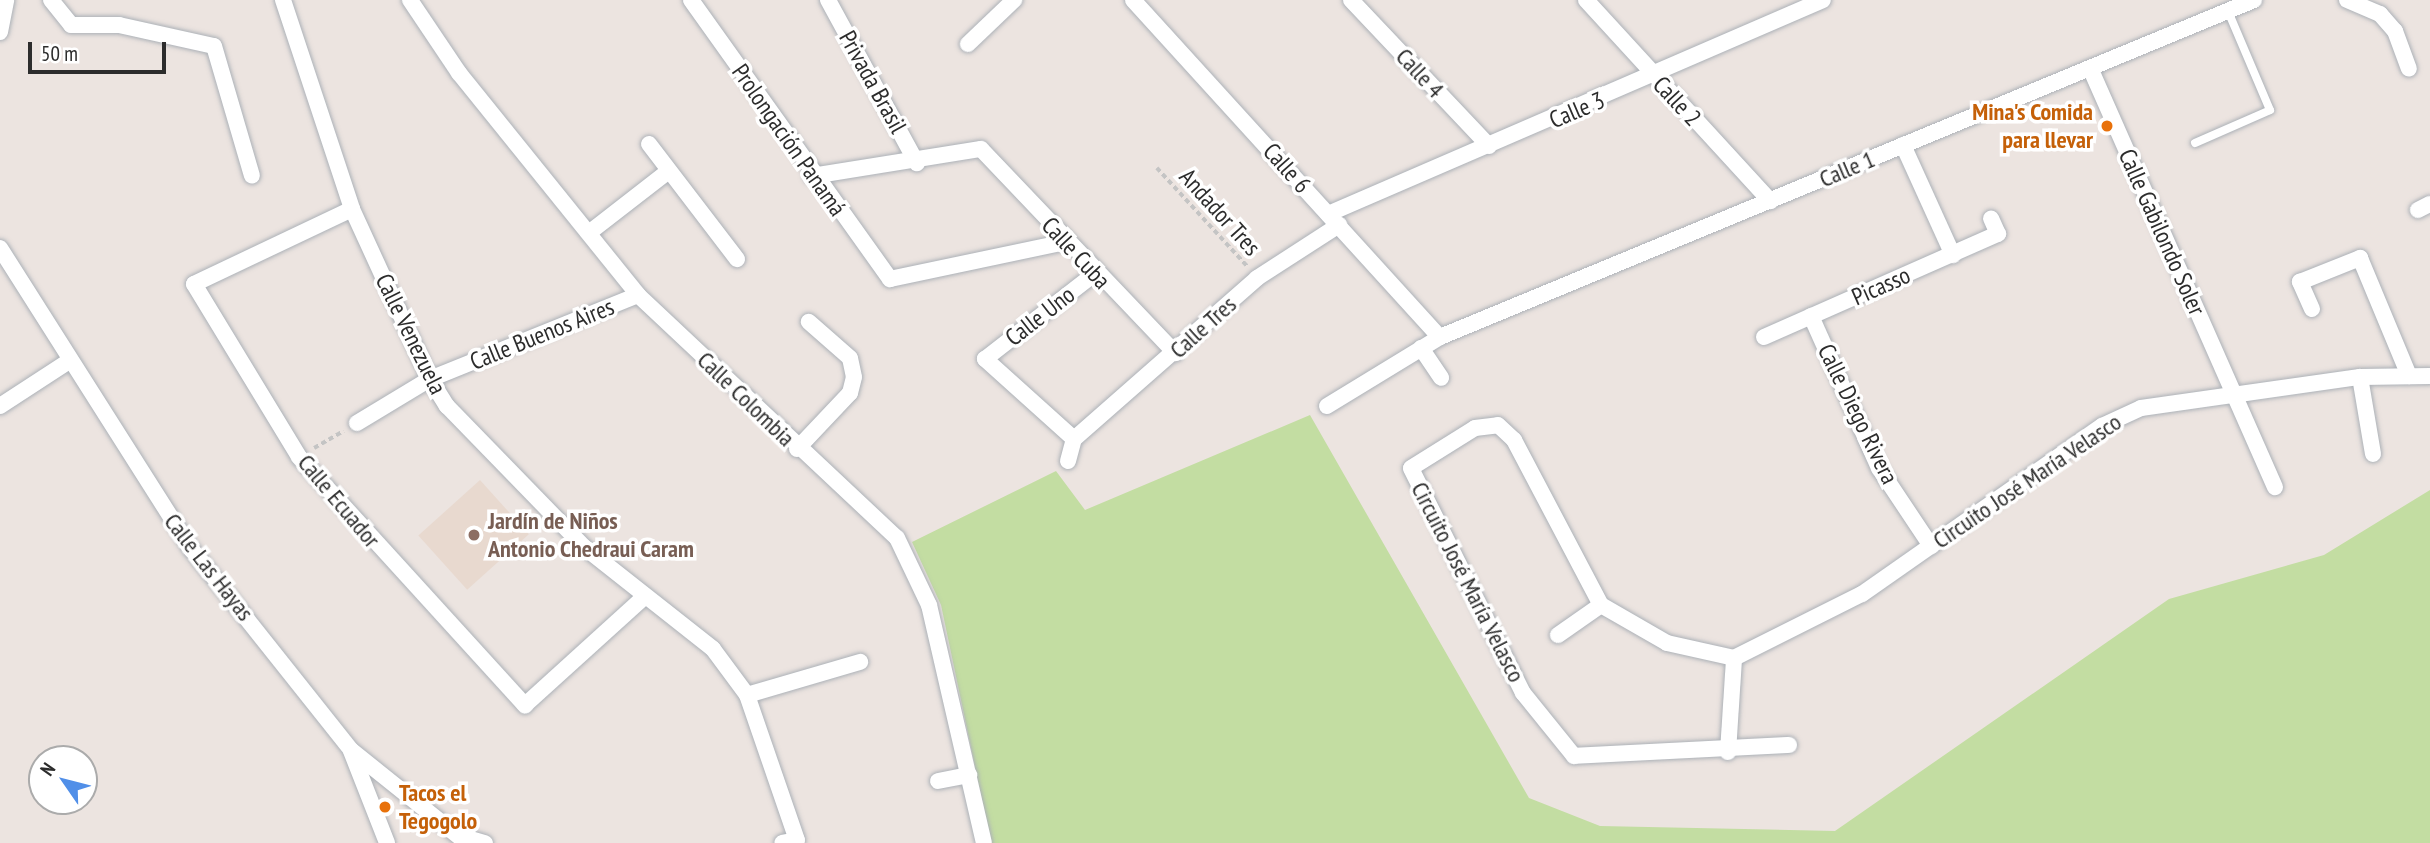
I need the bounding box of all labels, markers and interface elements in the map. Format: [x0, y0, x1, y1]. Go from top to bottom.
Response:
street label: Privada Brasil [833, 26, 913, 138]
scale bar [32, 28, 170, 72]
text: 50 m [41, 40, 78, 67]
street label: Calle 4 [1390, 42, 1450, 104]
street label: Prolongación Panamá [726, 59, 852, 221]
street label: Calle 2 [1647, 70, 1707, 132]
street label: Calle 3 [1545, 86, 1609, 134]
place label: Mina's Comida para llevar [1972, 98, 2093, 154]
marker: Mina's Comida para llevar [2099, 118, 2115, 134]
street label: Calle 6 [1257, 137, 1317, 199]
street label: Calle 1 [1815, 145, 1879, 193]
street label: Calle Gabilondo Soler [2113, 145, 2211, 319]
street label: Andador Tres [1173, 162, 1267, 262]
street label: Calle Cuba [1036, 211, 1116, 295]
street label: Picasso [1847, 260, 1915, 312]
street label: Calle Venezuela [369, 269, 453, 399]
street label: Calle Uno [1000, 280, 1080, 352]
street label: Calle Tres [1164, 290, 1242, 364]
street label: Calle Buenos Aires [466, 292, 618, 376]
street label: Calle Diego Rivera [1812, 339, 1904, 489]
street label: Calle Colombia [691, 346, 801, 452]
street label: Circuito José María Velasco [1927, 407, 2127, 555]
street label: Calle Ecuador [292, 449, 386, 553]
street label: Circuito José María Velasco [1405, 477, 1531, 687]
place label: Jardín de Niños Antonio Chedraui Caram [488, 507, 694, 563]
street label: Calle Las Hayas [158, 508, 260, 626]
marker: Jardín de Niños Antonio Chedraui Caram [466, 527, 482, 543]
north arrow [28, 745, 98, 815]
text: N [35, 758, 60, 780]
place label: Tacos el Tegogolo [399, 779, 477, 835]
marker: Tacos el Tegogolo [377, 799, 393, 815]

